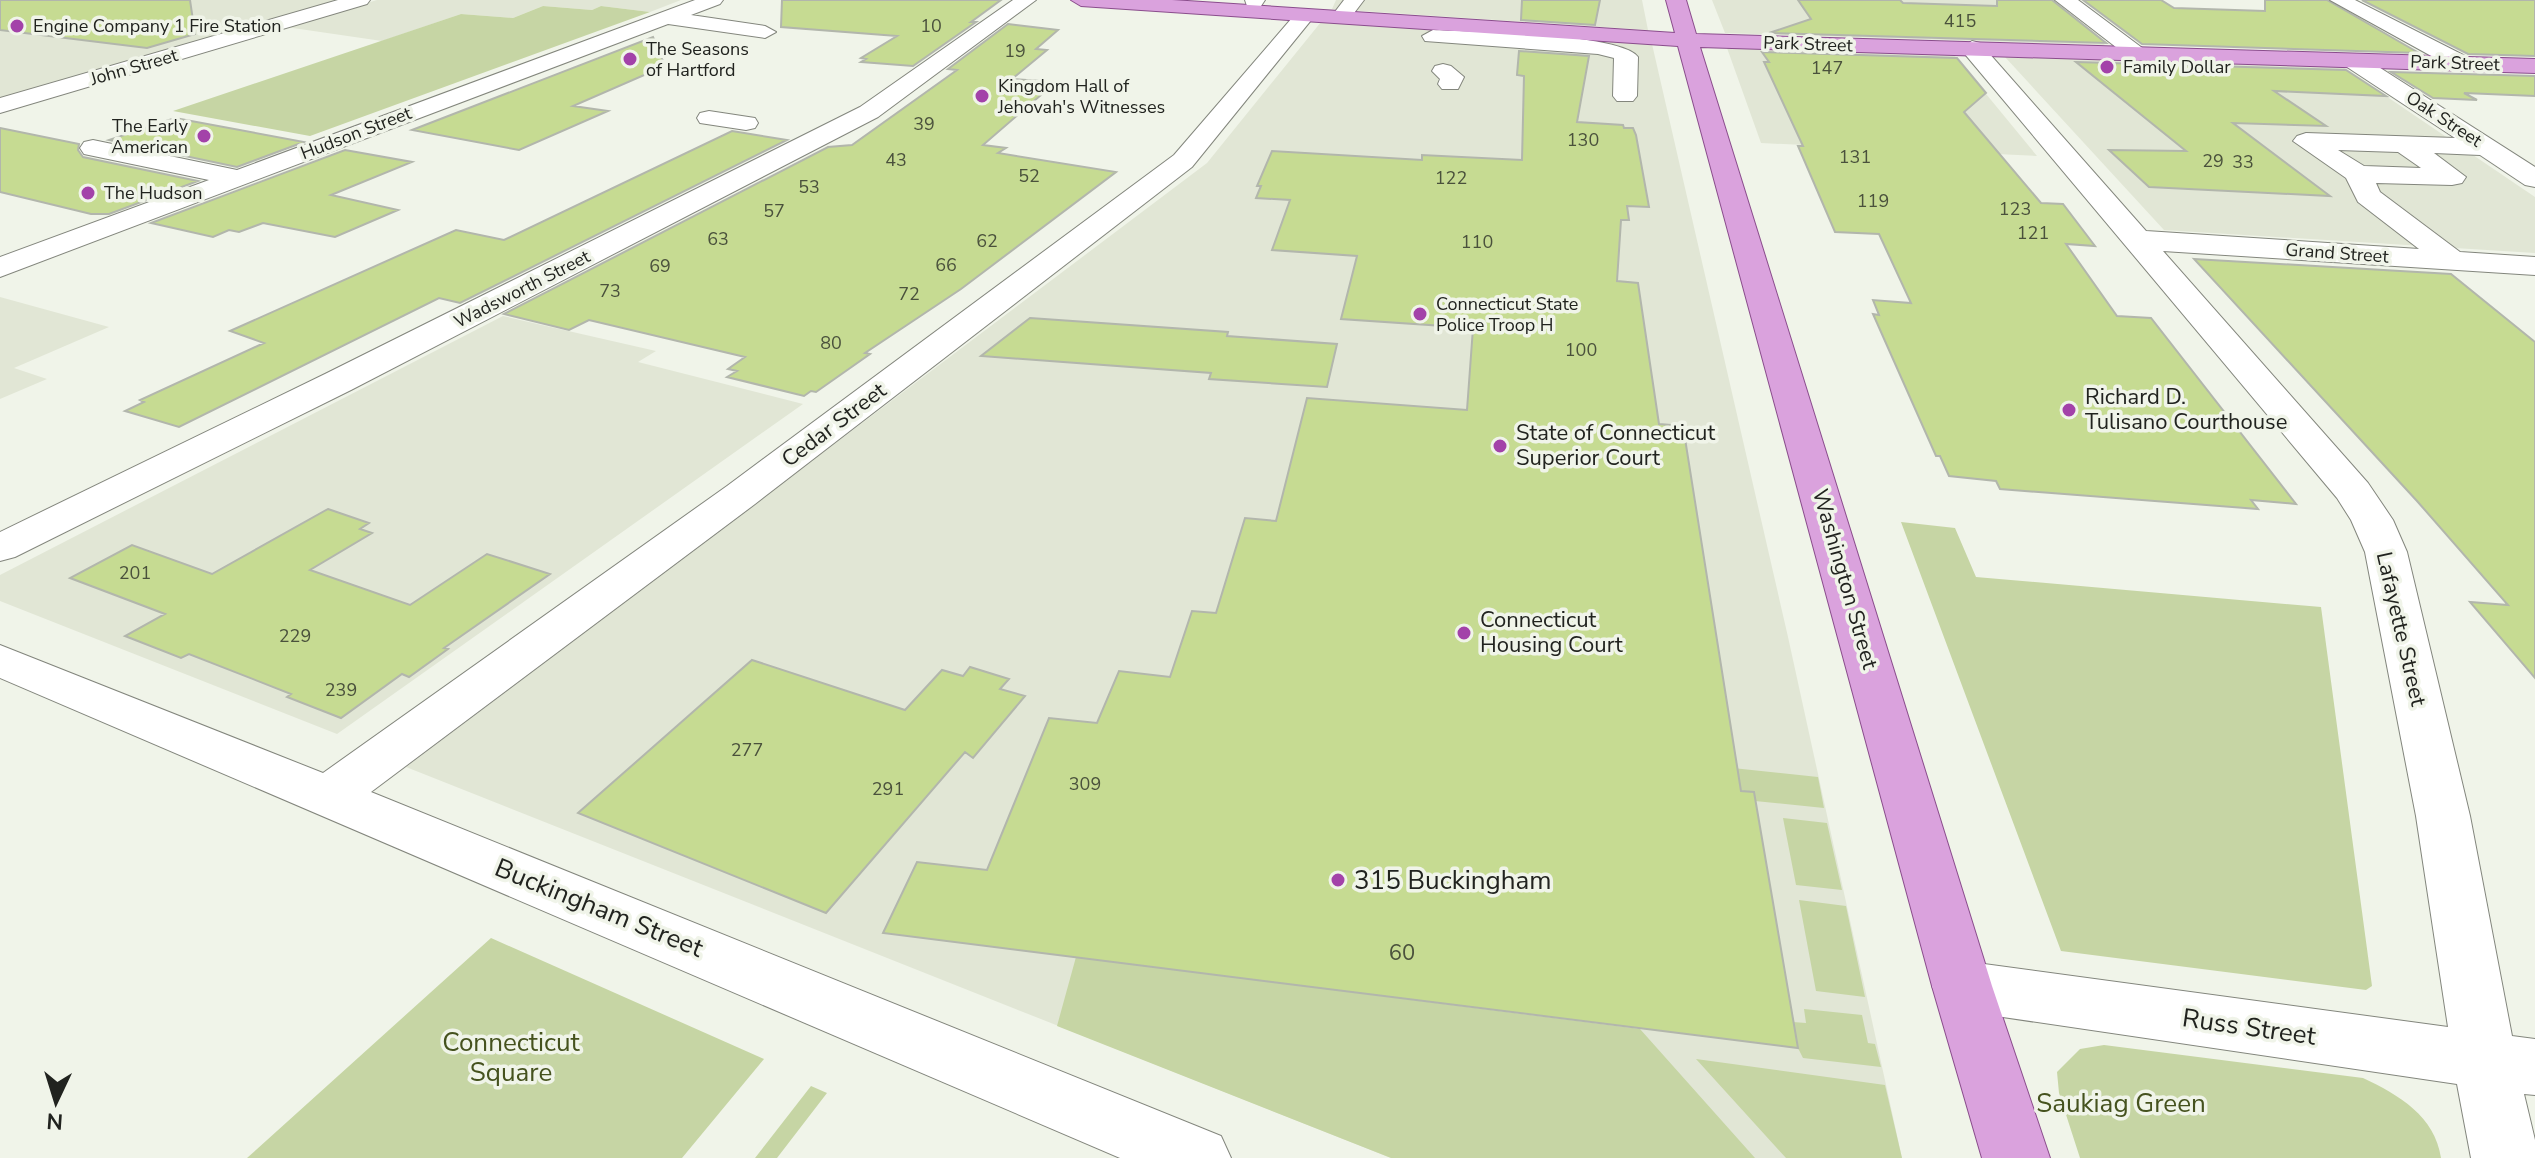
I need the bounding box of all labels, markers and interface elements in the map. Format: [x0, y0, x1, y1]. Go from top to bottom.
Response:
house number: 415 [1944, 9, 1976, 33]
place label: Engine Company 1 Fire Station [33, 14, 281, 38]
house number: 10 [920, 14, 942, 38]
marker: Engine Company 1 Fire Station [8, 17, 26, 35]
street label: Park Street [1763, 30, 1854, 58]
place label: The Seasons of Hartford [646, 37, 749, 82]
house number: 19 [1004, 39, 1026, 63]
street label: John Street [86, 43, 181, 91]
street label: Park Street [2410, 49, 2501, 77]
marker: The Seasons of Hartford [621, 50, 639, 68]
place label: Family Dollar [2123, 55, 2231, 79]
house number: 147 [1811, 56, 1843, 80]
marker: Family Dollar [2098, 58, 2116, 76]
place label: Kingdom Hall of Jehovah's Witnesses [997, 74, 1165, 119]
street label: Oak Street [2401, 85, 2487, 153]
marker: Kingdom Hall of Jehovah's Witnesses [973, 87, 991, 105]
street label: Hudson Street [297, 101, 416, 165]
house number: 39 [913, 112, 935, 136]
place label: The Early American [111, 114, 189, 159]
marker: The Early American [195, 127, 213, 145]
house number: 130 [1567, 128, 1599, 152]
house number: 131 [1839, 145, 1871, 169]
house number: 43 [885, 148, 907, 172]
house number: 29 [2202, 149, 2224, 173]
house number: 33 [2232, 150, 2254, 174]
house number: 52 [1018, 164, 1040, 188]
house number: 122 [1435, 166, 1467, 190]
house number: 53 [798, 175, 820, 199]
place label: The Hudson [104, 181, 202, 205]
marker: The Hudson [79, 184, 97, 202]
house number: 119 [1857, 189, 1889, 213]
house number: 123 [1999, 197, 2031, 221]
house number: 57 [763, 199, 785, 223]
house number: 121 [2017, 221, 2049, 245]
house number: 63 [707, 227, 729, 251]
house number: 62 [976, 229, 998, 253]
house number: 110 [1461, 230, 1493, 254]
street label: Grand Street [2285, 237, 2390, 269]
street label: Wadsworth Street [450, 244, 595, 334]
house number: 66 [935, 253, 957, 277]
house number: 69 [649, 254, 671, 278]
house number: 73 [599, 279, 621, 303]
house number: 72 [898, 282, 920, 306]
place label: Connecticut State Police Troop H [1436, 292, 1578, 337]
marker: Connecticut State Police Troop H [1411, 305, 1429, 323]
house number: 80 [820, 331, 842, 355]
house number: 100 [1565, 338, 1597, 362]
street label: Cedar Street [776, 376, 893, 474]
place label: Richard D. Tulisano Courthouse [2085, 382, 2287, 437]
marker: Richard D. Tulisano Courthouse [2060, 401, 2078, 419]
place label: State of Connecticut Superior Court [1516, 418, 1715, 473]
marker: State of Connecticut Superior Court [1491, 437, 1509, 455]
street label: Washington Street [1805, 485, 1885, 673]
street label: Lafayette Street [2369, 549, 2433, 709]
house number: 201 [119, 561, 151, 585]
place label: Connecticut Housing Court [1480, 605, 1623, 660]
house number: 229 [279, 624, 311, 648]
marker: Connecticut Housing Court [1455, 624, 1473, 642]
house number: 239 [325, 678, 357, 702]
house number: 277 [731, 738, 763, 762]
house number: 309 [1069, 772, 1101, 796]
house number: 291 [872, 777, 904, 801]
street label: Buckingham Street [490, 850, 709, 966]
place label: 315 Buckingham [1354, 863, 1552, 898]
marker: 315 Buckingham [1329, 871, 1347, 889]
house number: 60 [1389, 938, 1415, 968]
street label: Russ Street [2180, 1000, 2319, 1054]
park label: Connecticut Square [442, 1025, 581, 1090]
north arrow [16, 1062, 96, 1142]
park label: Saukiag Green [2036, 1086, 2206, 1121]
text: N [45, 1105, 64, 1136]

